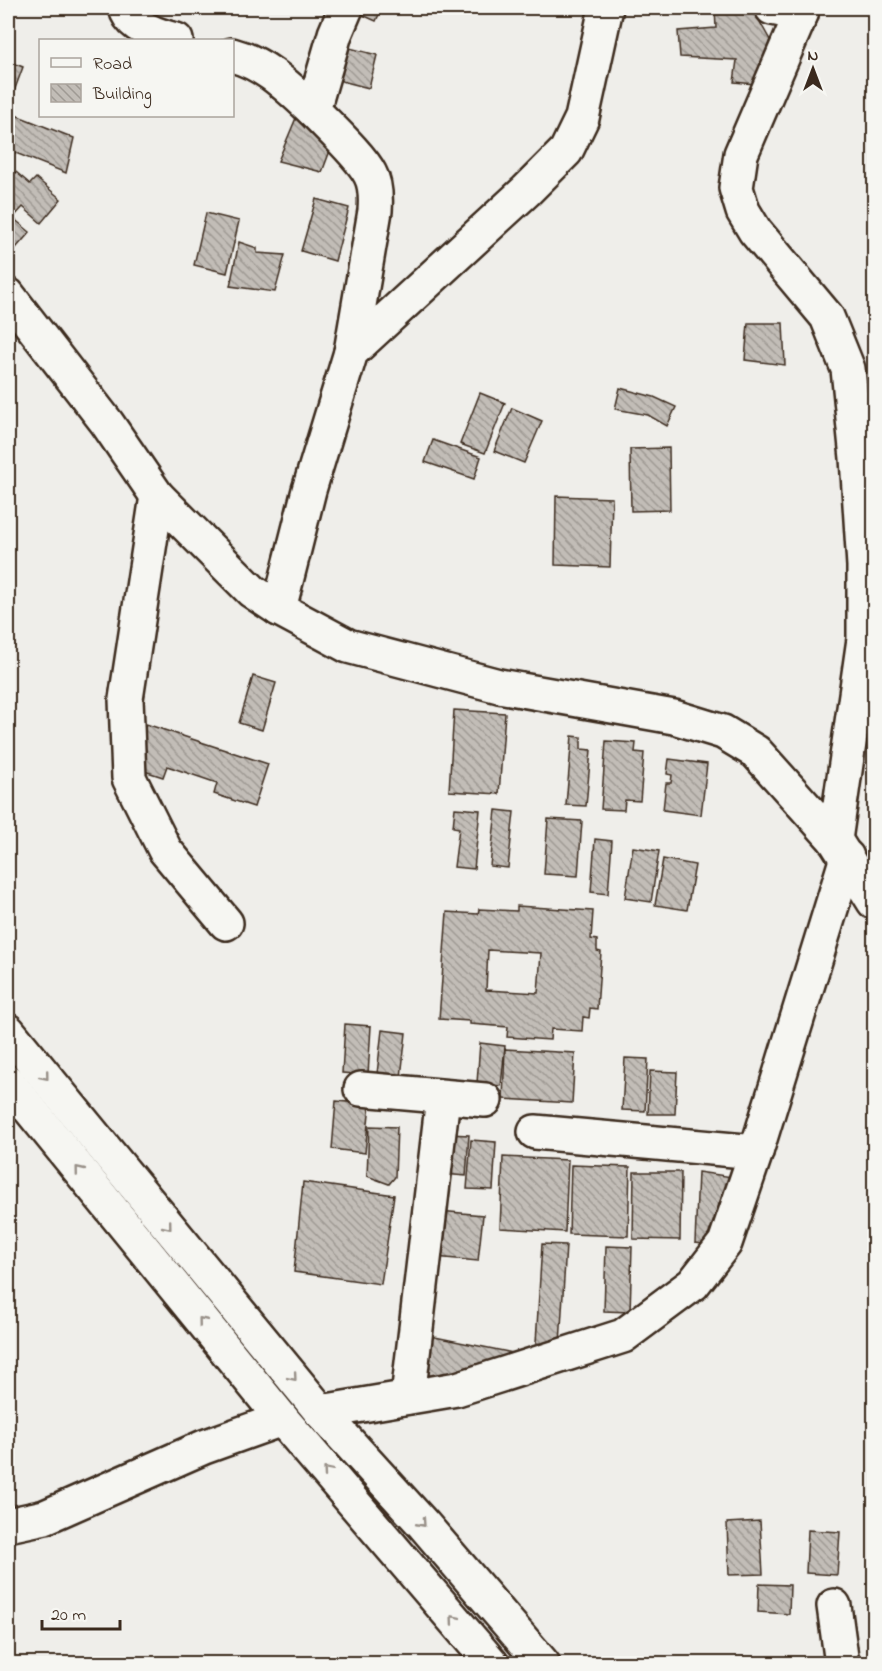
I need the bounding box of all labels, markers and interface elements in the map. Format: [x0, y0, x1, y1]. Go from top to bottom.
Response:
legend [39, 39, 234, 117]
north arrow [783, 39, 843, 99]
text: N [808, 44, 819, 68]
text: Road [93, 52, 132, 78]
text: Building [92, 82, 152, 109]
one-way arrow [37, 1069, 48, 1080]
one-way arrow [75, 1166, 86, 1177]
one-way arrow [161, 1220, 172, 1231]
one-way arrow [199, 1317, 210, 1328]
one-way arrow [285, 1370, 296, 1381]
one-way arrow [323, 1467, 334, 1478]
one-way arrow [415, 1516, 426, 1527]
scale bar [42, 1593, 120, 1631]
text: 20 m [51, 1603, 86, 1629]
one-way arrow [450, 1615, 461, 1626]

